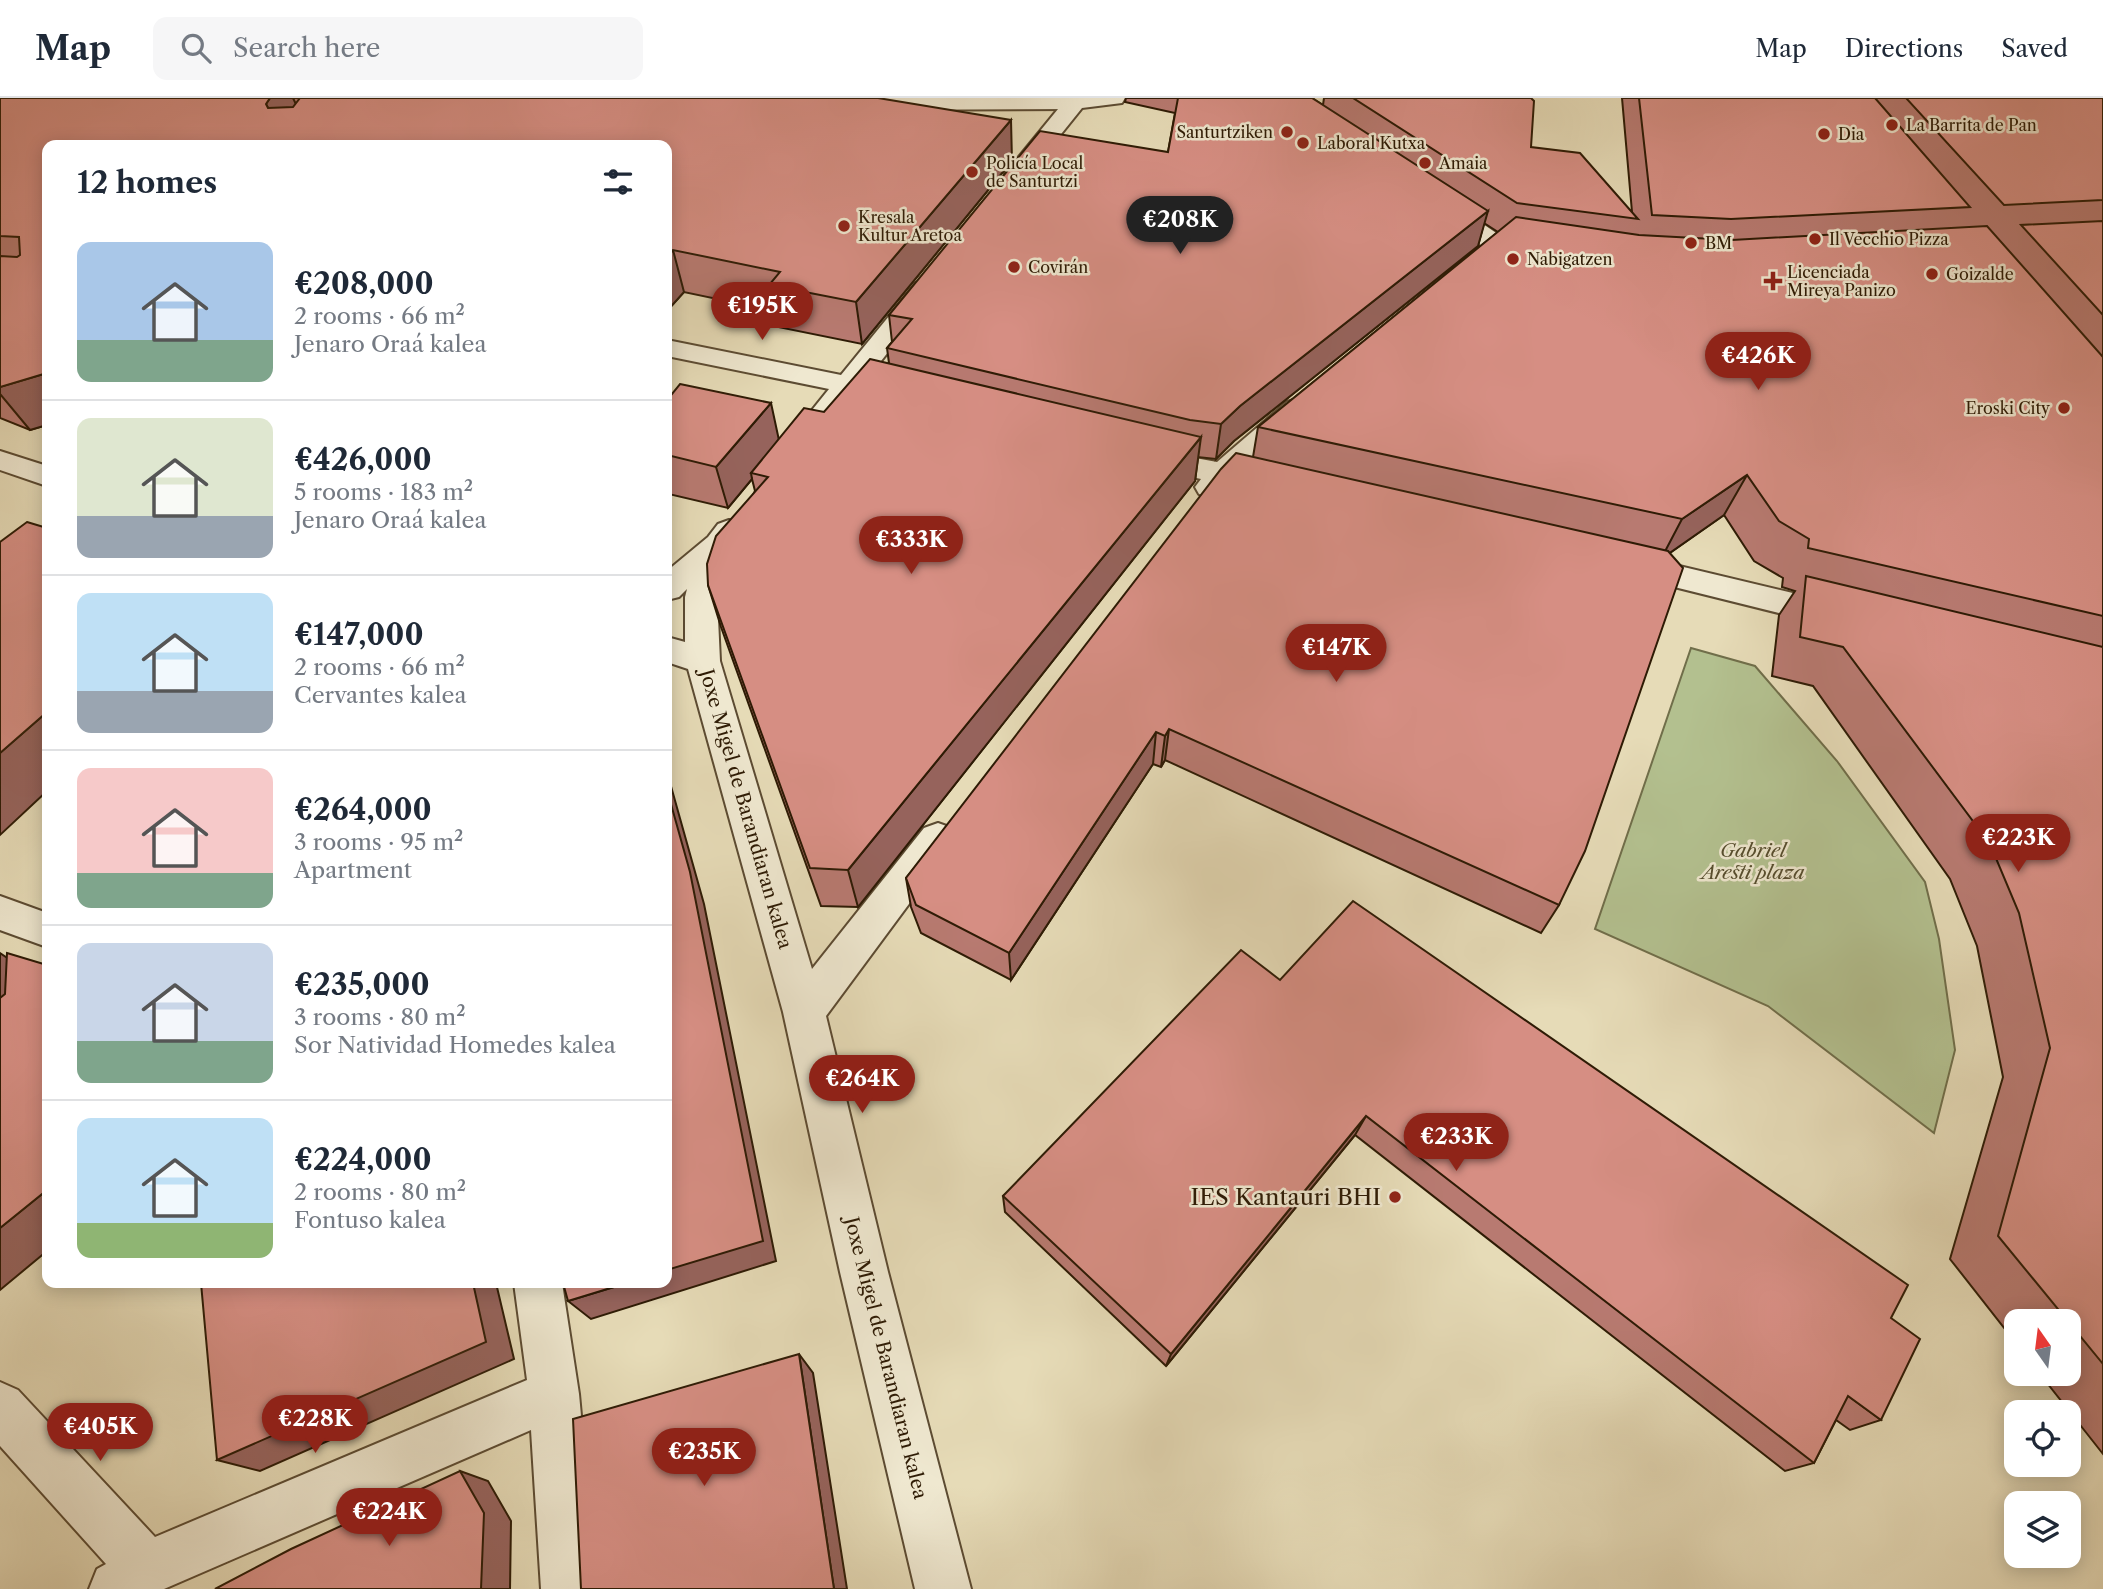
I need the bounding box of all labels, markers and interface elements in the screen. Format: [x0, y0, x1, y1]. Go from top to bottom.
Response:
search box [153, 17, 643, 80]
text: Map [35, 28, 111, 69]
icon: search [177, 29, 215, 67]
text: Search here [233, 32, 380, 64]
text: Map [1755, 34, 1807, 63]
text: Directions [1845, 34, 1963, 63]
text: Saved [2001, 34, 2068, 63]
place label: La Barrita de Pan [1906, 115, 2037, 135]
marker: La Barrita de Pan [1884, 117, 1900, 133]
place label: Santurtziken [1176, 122, 1273, 142]
marker: Santurtziken [1279, 124, 1295, 140]
place label: Dia [1838, 124, 1865, 144]
marker: Dia [1816, 126, 1832, 142]
place label: Laboral Kutxa [1317, 133, 1426, 153]
marker: Laboral Kutxa [1295, 135, 1311, 151]
place label: Policía Local de Santurtzi [986, 153, 1084, 191]
place label: Amaia [1438, 153, 1488, 173]
marker: Amaia [1417, 155, 1433, 171]
icon: filters [599, 163, 637, 201]
text: 12 homes [77, 164, 217, 201]
marker: Policía Local de Santurtzi [964, 164, 980, 180]
pin: €208K [1131, 197, 1229, 256]
text: €208K [1142, 205, 1218, 233]
place label: Kresala Kultur Aretoa [858, 207, 962, 245]
marker: Kresala Kultur Aretoa [836, 218, 852, 234]
place label: Il Vecchio Pizza [1829, 229, 1949, 249]
marker: Il Vecchio Pizza [1807, 231, 1823, 247]
place label: BM [1705, 233, 1732, 253]
marker: BM [1683, 235, 1699, 251]
place label: Nabigatzen [1527, 249, 1612, 269]
marker: Nabigatzen [1505, 251, 1521, 267]
place label: Covirán [1028, 257, 1088, 277]
marker: Covirán [1006, 259, 1022, 275]
place label: Licenciada Mireya Panizo [1787, 262, 1896, 300]
place label: Goizalde [1946, 264, 2014, 284]
text: €208,000 [294, 265, 434, 302]
marker: Goizalde [1924, 266, 1940, 282]
icon: home [133, 270, 217, 354]
marker: Licenciada Mireya Panizo [1765, 273, 1781, 289]
pin: €195K [713, 282, 811, 342]
text: €195K [727, 291, 797, 319]
text: 2 rooms · 66 m² [294, 302, 465, 330]
text: Jenaro Oraá kalea [294, 330, 487, 358]
pin: €426K [1709, 332, 1807, 392]
text: €426K [1721, 341, 1795, 369]
place label: Eroski City [1965, 398, 2051, 418]
marker: Eroski City [2056, 400, 2072, 416]
text: €426,000 [294, 441, 432, 478]
icon: home [133, 446, 217, 530]
text: 5 rooms · 183 m² [294, 478, 473, 506]
text: Jenaro Oraá kalea [294, 506, 487, 534]
pin: €333K [862, 517, 960, 576]
text: €333K [875, 525, 947, 553]
text: €147,000 [294, 616, 424, 653]
icon: home [133, 621, 217, 705]
pin: €147K [1287, 624, 1385, 684]
text: €147K [1302, 633, 1370, 661]
text: 2 rooms · 66 m² [294, 653, 465, 681]
street label: Joxe Migel de Barandiaran kalea [694, 664, 797, 951]
text: Cervantes kalea [294, 681, 467, 709]
text: €264,000 [294, 791, 432, 828]
icon: home [133, 796, 217, 880]
pin: €223K [1969, 814, 2067, 874]
text: €223K [1981, 823, 2055, 851]
text: 3 rooms · 95 m² [294, 828, 463, 856]
park label: Gabriel Aresti plaza [1698, 839, 1805, 884]
text: Apartment [294, 856, 412, 884]
text: €235,000 [294, 966, 430, 1003]
icon: home [133, 971, 217, 1055]
text: 3 rooms · 80 m² [294, 1003, 466, 1031]
text: Sor Natividad Homedes kalea [294, 1031, 616, 1059]
pin: €264K [813, 1056, 911, 1115]
text: €264K [825, 1064, 899, 1092]
pin: €233K [1407, 1114, 1505, 1173]
text: €233K [1420, 1122, 1492, 1150]
text: €224,000 [294, 1141, 432, 1178]
icon: home [133, 1146, 217, 1230]
text: 2 rooms · 80 m² [294, 1178, 466, 1206]
place label: IES Kantauri BHI [1191, 1183, 1381, 1211]
marker: IES Kantauri BHI [1387, 1189, 1403, 1205]
text: Fontuso kalea [294, 1206, 446, 1234]
street label: Joxe Migel de Barandiaran kalea [839, 1212, 932, 1501]
north arrow [2004, 1309, 2081, 1386]
map controls [2004, 1309, 2081, 1568]
pin: €228K [266, 1396, 364, 1455]
button: locate [2004, 1400, 2081, 1477]
pin: €405K [51, 1404, 149, 1463]
text: €228K [278, 1404, 352, 1432]
text: €405K [63, 1412, 137, 1440]
pin: €235K [655, 1428, 753, 1488]
text: €235K [668, 1437, 740, 1465]
pin: €224K [340, 1488, 438, 1548]
button: layers [2004, 1491, 2081, 1568]
text: €224K [352, 1497, 426, 1525]

